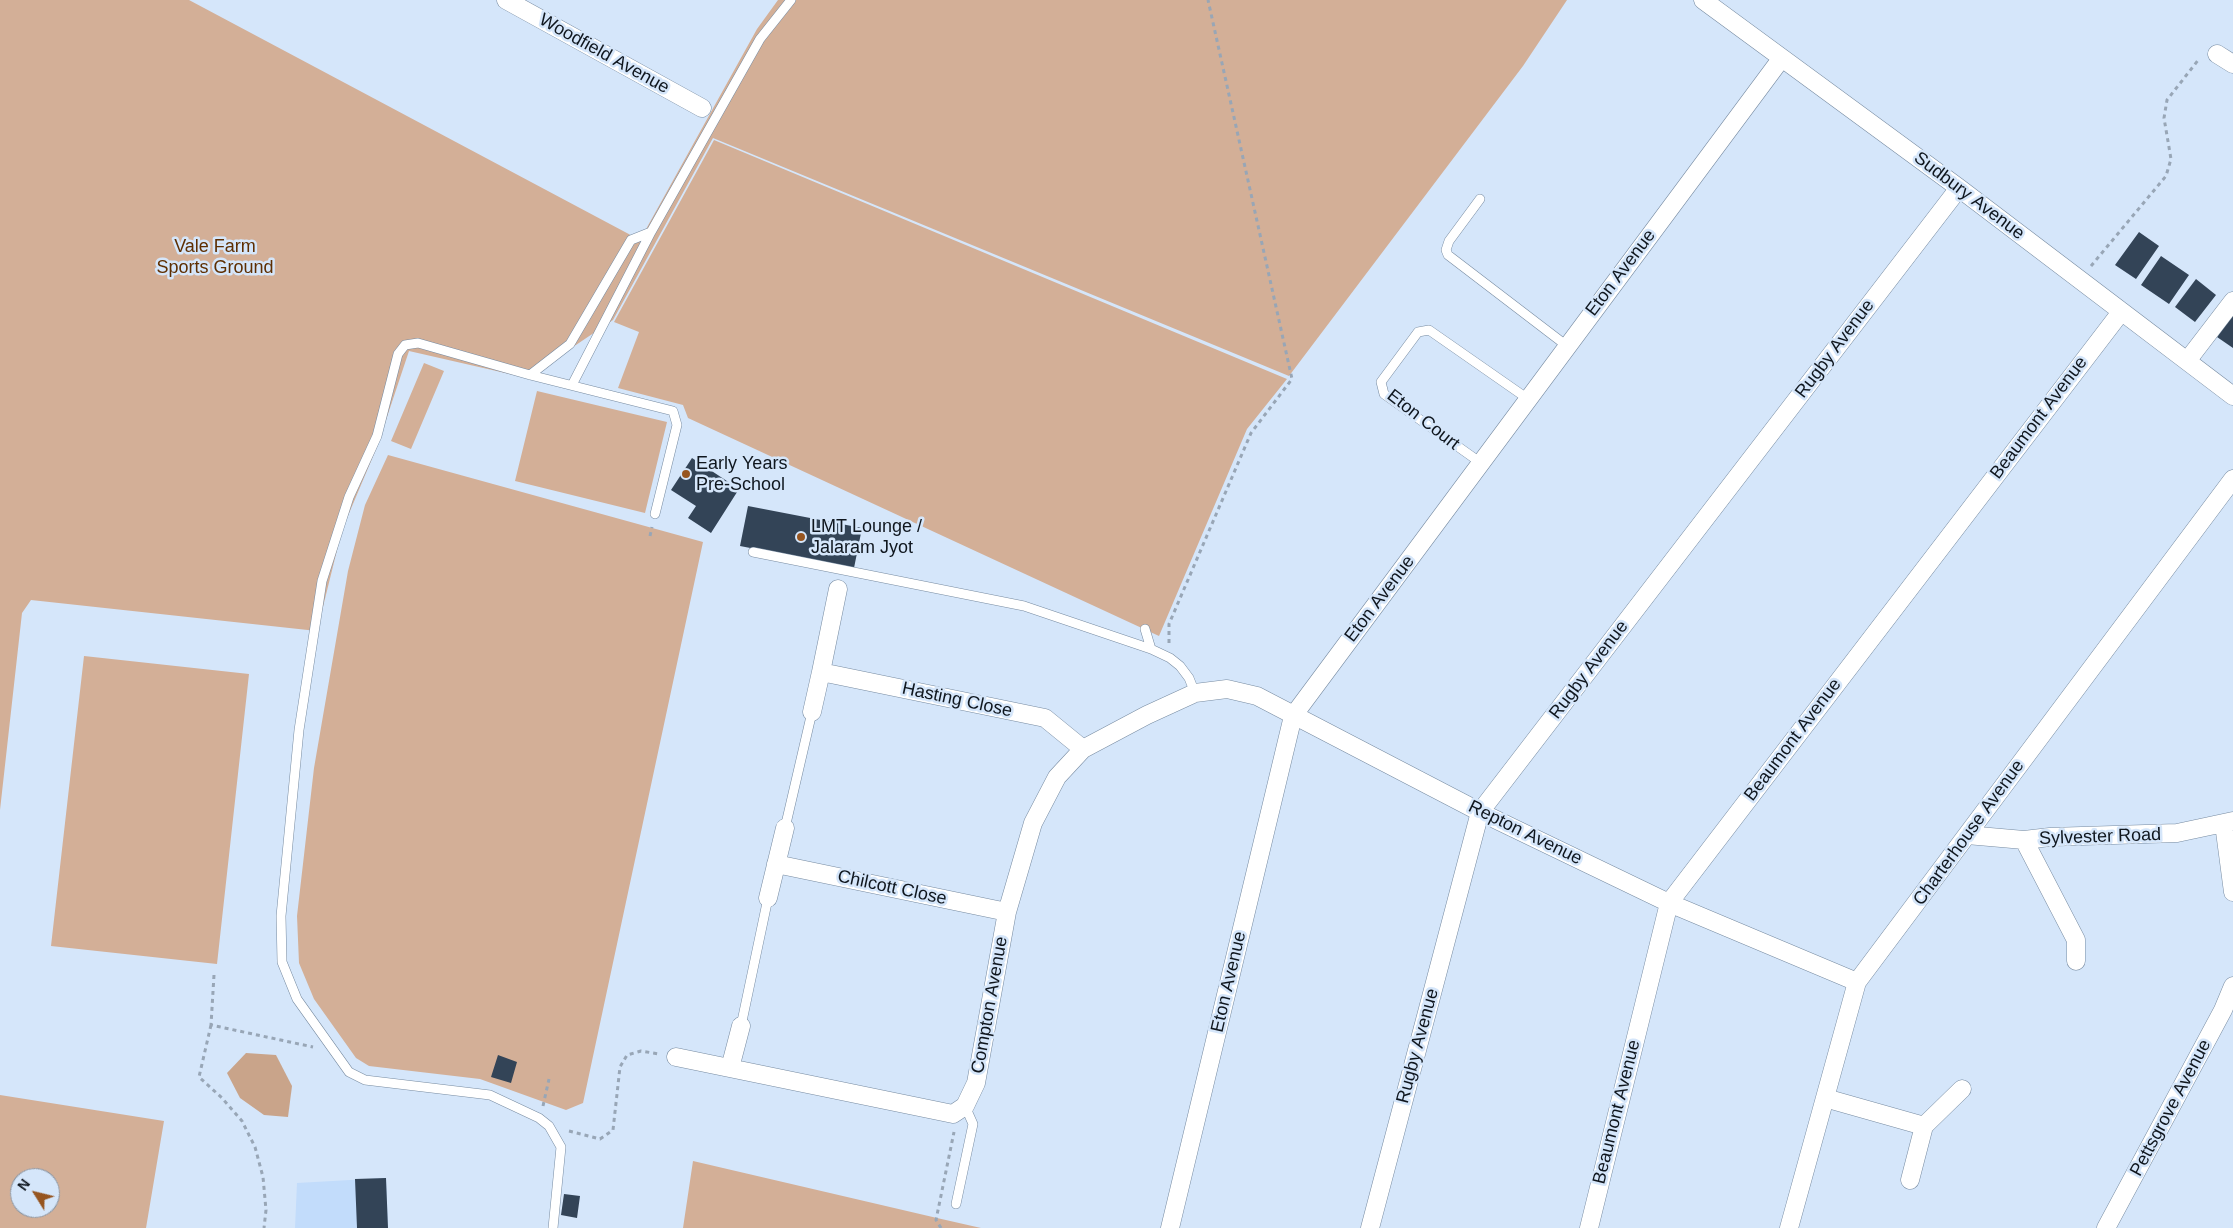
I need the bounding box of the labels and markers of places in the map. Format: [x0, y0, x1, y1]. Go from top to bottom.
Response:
place label: Early Years Pre-School [696, 453, 787, 496]
marker: Early Years Pre-School [680, 468, 692, 480]
place label: LMT Lounge / Jalaram Jyot [811, 516, 922, 558]
marker: LMT Lounge / Jalaram Jyot [795, 531, 807, 543]

